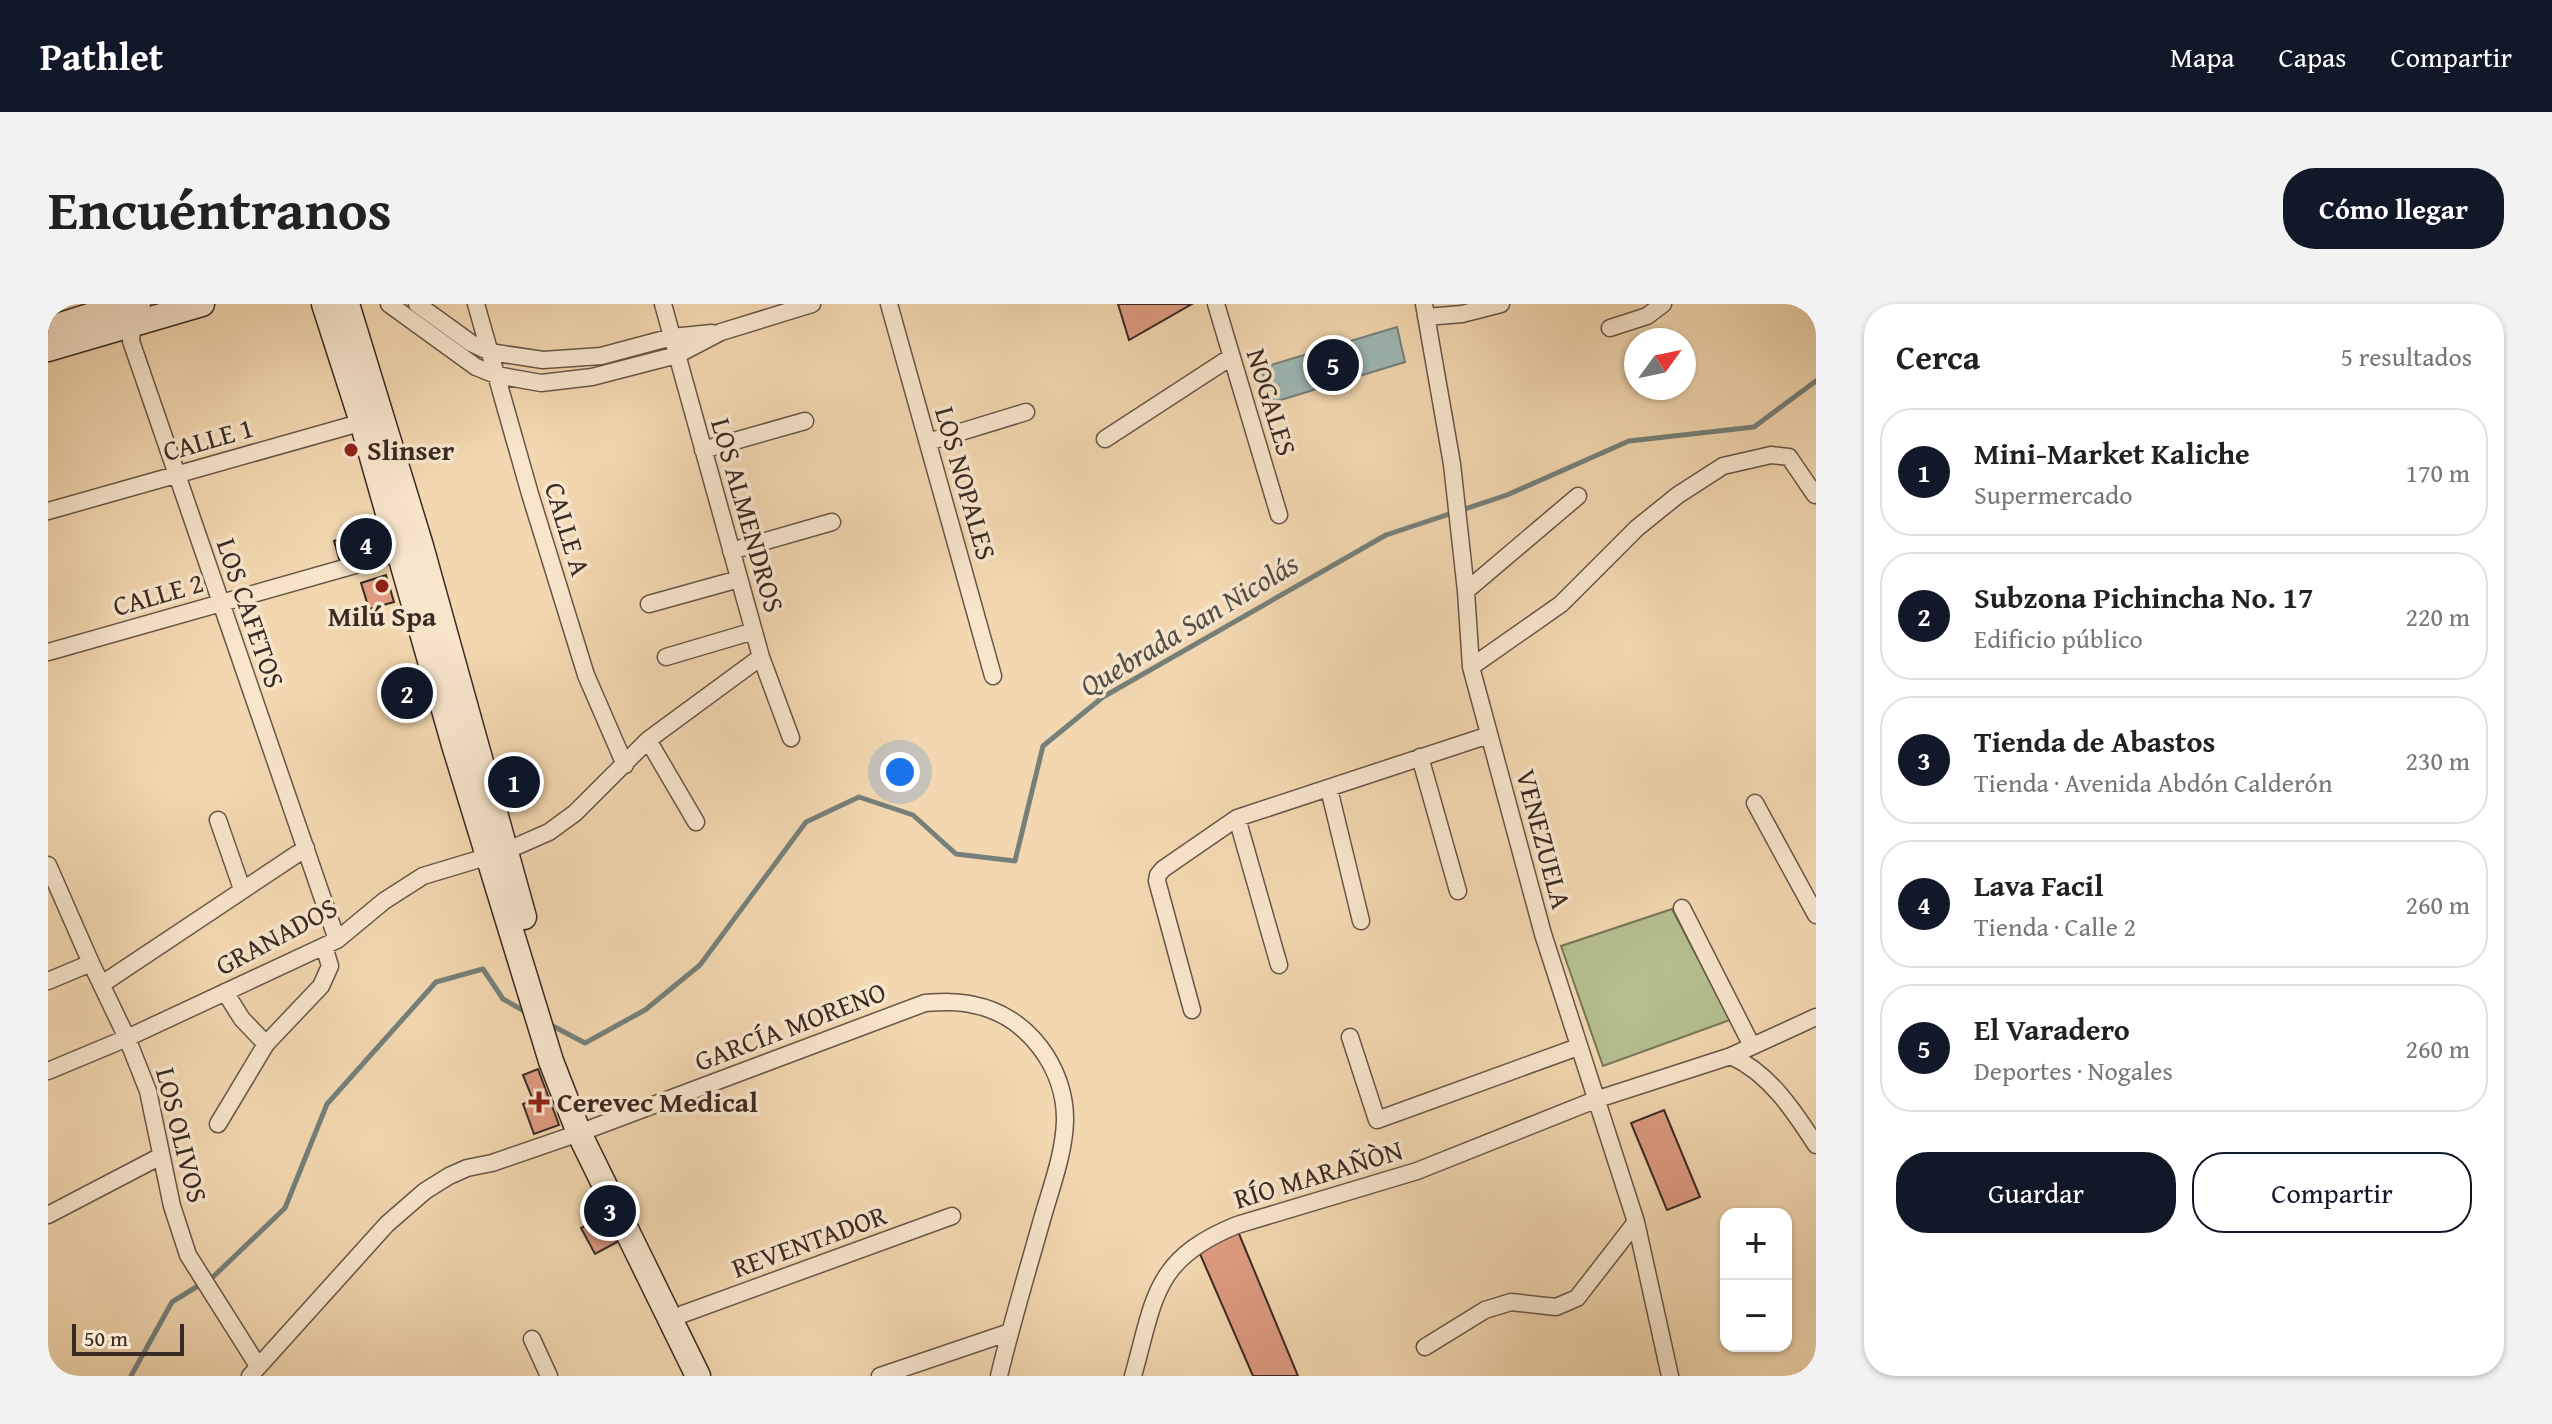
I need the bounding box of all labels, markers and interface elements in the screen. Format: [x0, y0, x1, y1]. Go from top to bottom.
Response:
text: Pathlet [40, 28, 163, 84]
text: Mapa [2170, 36, 2235, 77]
text: Capas [2279, 36, 2346, 77]
text: Compartir [2390, 36, 2512, 77]
text: Encuéntranos [48, 167, 392, 250]
button: Cómo llegar [2283, 168, 2504, 249]
north arrow [1624, 328, 1696, 400]
text: Cerca [1896, 332, 1980, 381]
pin: 5 [1307, 335, 1359, 395]
text: 5 resultados [2341, 337, 2472, 376]
street label: NOGALES [1237, 343, 1308, 461]
street label: LOS NOPALES [925, 401, 1008, 564]
street label: CALLE 1 [158, 406, 258, 471]
street label: LOS ALMENDROS [701, 413, 796, 617]
place label: Slinser [367, 429, 454, 470]
text: Mini-Market Kaliche [1974, 431, 2250, 475]
marker: Slinser [342, 441, 360, 459]
text: 1 [1917, 453, 1931, 492]
text: 170 m [2405, 453, 2470, 492]
text: Supermercado [1974, 475, 2132, 514]
street label: CALLE A [535, 477, 602, 581]
pin: 4 [340, 514, 392, 574]
street label: LOS CAFETOS [207, 532, 296, 693]
water label: Quebrada San Nicolás [1071, 541, 1306, 707]
street label: CALLE 2 [108, 561, 208, 626]
text: Subzona Pichincha No. 17 [1974, 575, 2314, 619]
marker: Milú Spa [373, 577, 391, 595]
place label: Milú Spa [328, 595, 437, 636]
text: 2 [1917, 597, 1931, 636]
text: 220 m [2405, 597, 2470, 636]
text: Edificio público [1974, 619, 2143, 658]
pin: 2 [381, 663, 433, 723]
text: Tienda de Abastos [1974, 719, 2215, 763]
text: 3 [1917, 741, 1931, 780]
text: 230 m [2405, 741, 2470, 780]
pin: 1 [488, 752, 540, 812]
your location [880, 752, 920, 792]
text: Tienda · Avenida Abdón Calderón [1974, 763, 2333, 802]
street label: VENEZUELA [1506, 764, 1583, 913]
text: Lava Facil [1974, 863, 2103, 907]
text: 4 [1917, 885, 1931, 924]
text: 260 m [2405, 885, 2470, 924]
street label: GRANADOS [208, 886, 344, 985]
text: Tienda · Calle 2 [1974, 907, 2136, 946]
street label: GARCÍA MORENO [688, 970, 892, 1081]
text: El Varadero [1974, 1007, 2130, 1051]
text: 5 [1917, 1029, 1931, 1068]
text: 260 m [2405, 1029, 2470, 1068]
text: Deportes · Nogales [1974, 1051, 2173, 1090]
street label: LOS OLIVOS [146, 1063, 219, 1207]
place label: Cerevec Medical [557, 1081, 758, 1122]
marker: Cerevec Medical [528, 1091, 550, 1113]
street label: RÍO MARAÑÒN [1228, 1128, 1407, 1219]
button: Guardar [1896, 1152, 2176, 1233]
button: Compartir [2192, 1152, 2472, 1233]
pin: 3 [584, 1181, 636, 1241]
street label: REVENTADOR [726, 1193, 893, 1288]
map controls [1720, 1208, 1792, 1352]
button: + [1720, 1208, 1792, 1280]
button: − [1720, 1280, 1792, 1352]
scale bar [72, 1320, 184, 1356]
text: 50 m [84, 1322, 128, 1354]

